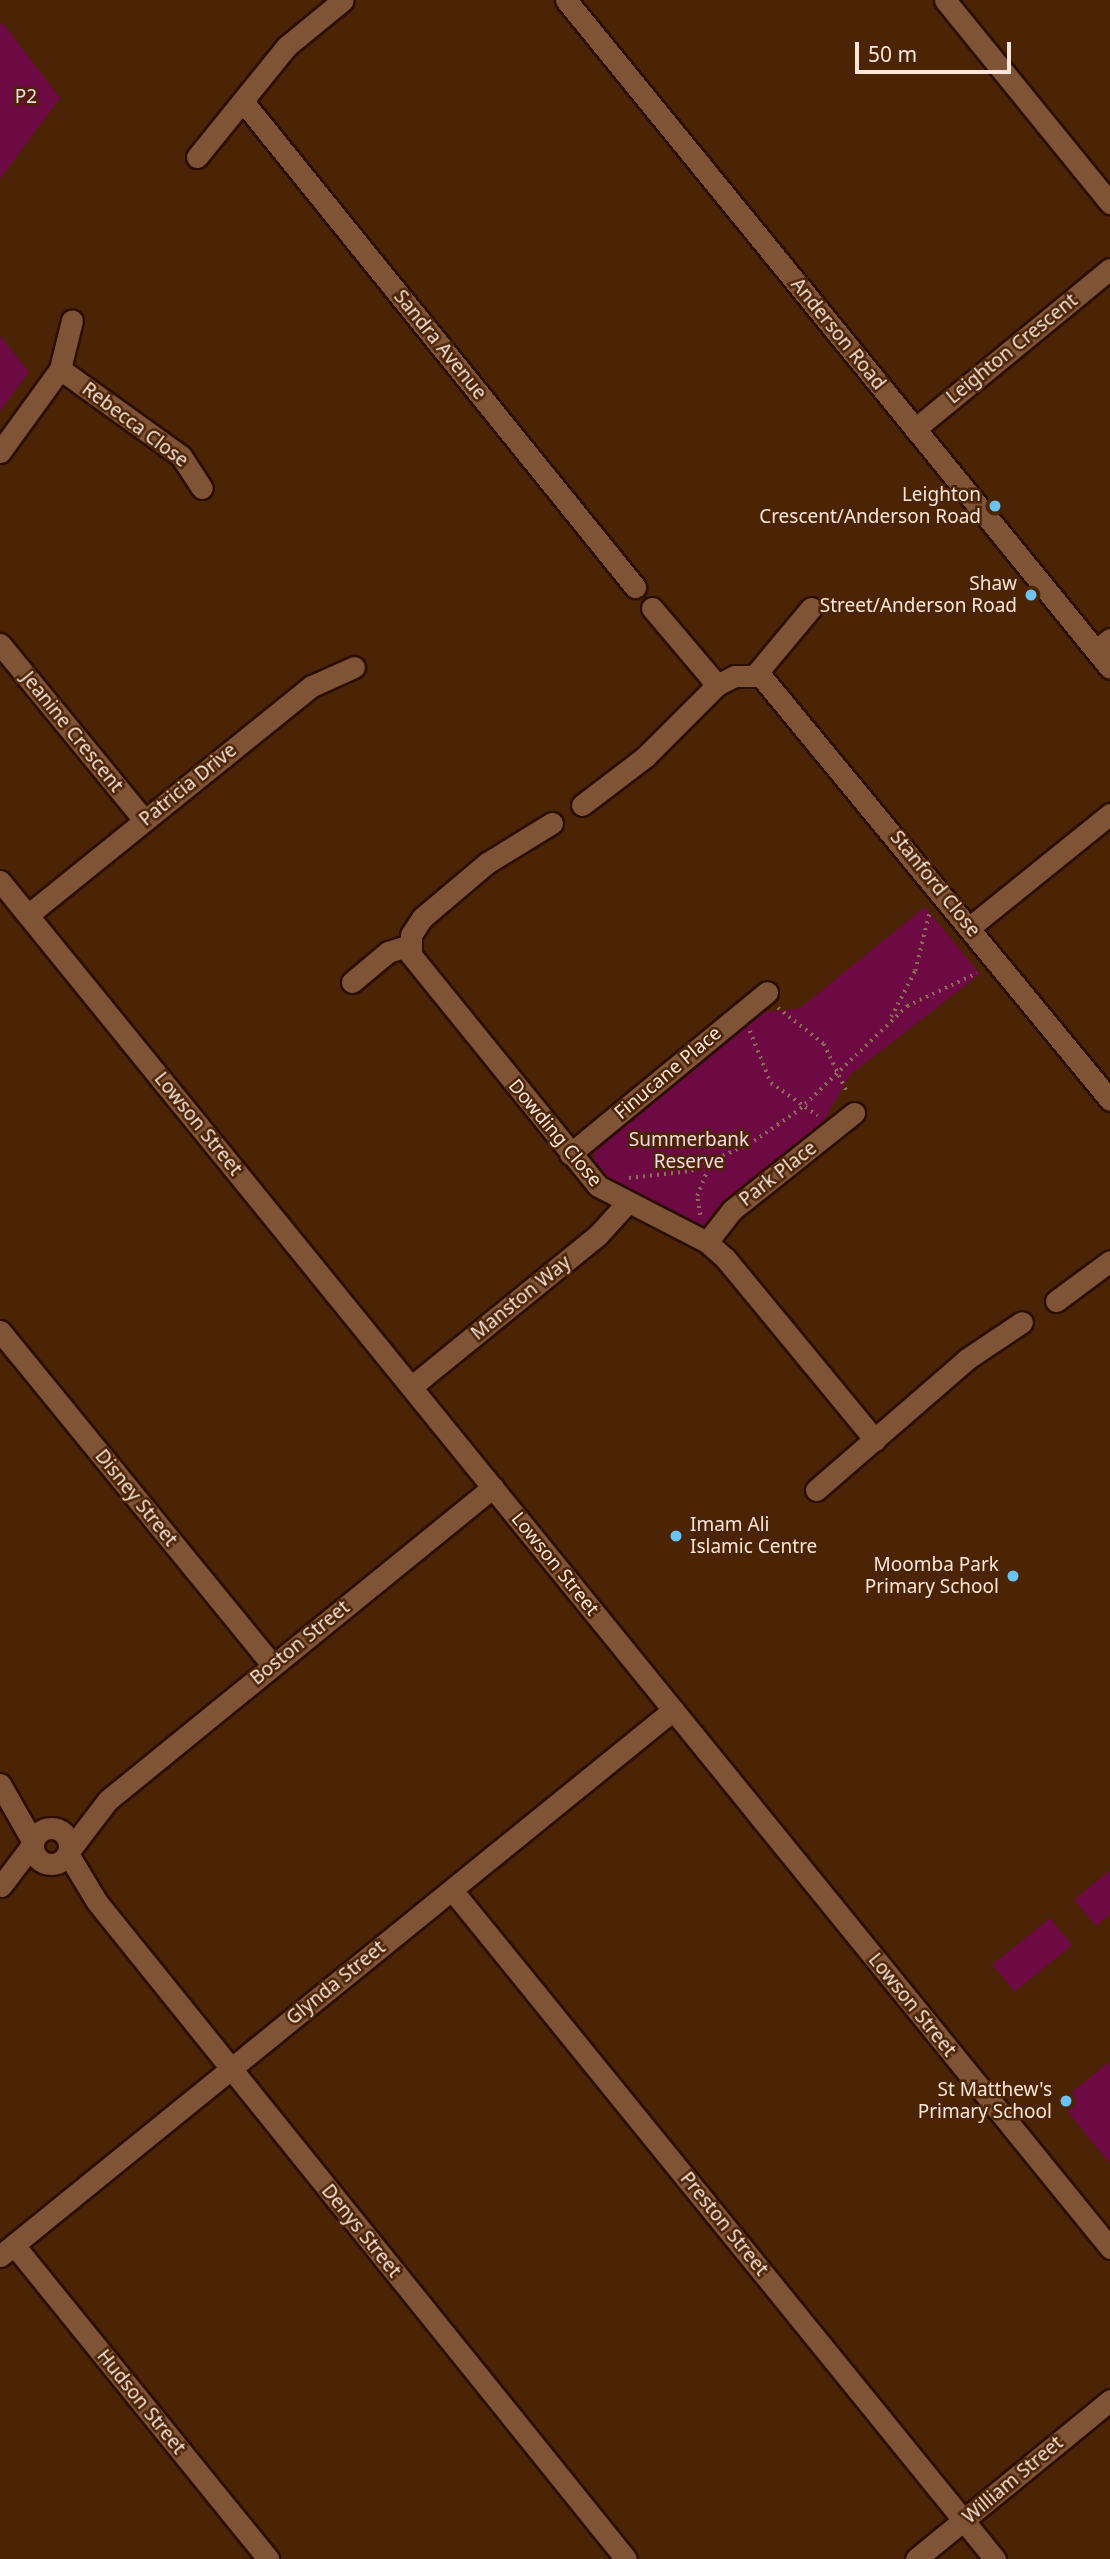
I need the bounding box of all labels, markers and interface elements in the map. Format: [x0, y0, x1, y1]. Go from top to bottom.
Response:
scale bar [858, 28, 1014, 72]
text: 50 m [868, 40, 917, 68]
park label: P2 [15, 86, 37, 108]
street label: Anderson Road [786, 274, 890, 394]
street label: Sandra Avenue [389, 286, 491, 404]
street label: Leighton Crescent [942, 289, 1082, 409]
street label: Rebecca Close [77, 378, 193, 472]
place label: Leighton Crescent/Anderson Road [759, 484, 981, 528]
marker: Leighton Crescent/Anderson Road [987, 498, 1003, 514]
place label: Shaw Street/Anderson Road [820, 573, 1017, 617]
marker: Shaw Street/Anderson Road [1023, 587, 1039, 603]
street label: Jeanine Crescent [16, 667, 128, 797]
street label: Patricia Drive [135, 739, 241, 831]
street label: Stanford Close [885, 826, 985, 942]
street label: Finucane Place [610, 1022, 726, 1124]
street label: Lowson Street [149, 1068, 247, 1180]
street label: Dowding Close [503, 1075, 607, 1191]
park label: Summerbank Reserve [629, 1129, 749, 1173]
street label: Park Place [735, 1137, 821, 1211]
street label: Manston Way [467, 1251, 575, 1345]
street label: Disney Street [90, 1445, 182, 1551]
street label: Lowson Street [506, 1508, 604, 1620]
place label: Imam Ali Islamic Centre [690, 1514, 817, 1558]
marker: Imam Ali Islamic Centre [668, 1528, 684, 1544]
place label: Moomba Park Primary School [865, 1554, 999, 1598]
marker: Moomba Park Primary School [1005, 1568, 1021, 1584]
street label: Boston Street [246, 1596, 354, 1690]
street label: Glynda Street [282, 1936, 390, 2030]
street label: Lowson Street [863, 1949, 961, 2061]
place label: St Matthew's Primary School [918, 2079, 1052, 2123]
marker: St Matthew's Primary School [1058, 2093, 1074, 2109]
street label: Preston Street [675, 2168, 773, 2280]
street label: Denys Street [317, 2180, 405, 2282]
street label: Hudson Street [92, 2345, 190, 2459]
street label: William Street [958, 2432, 1068, 2528]

